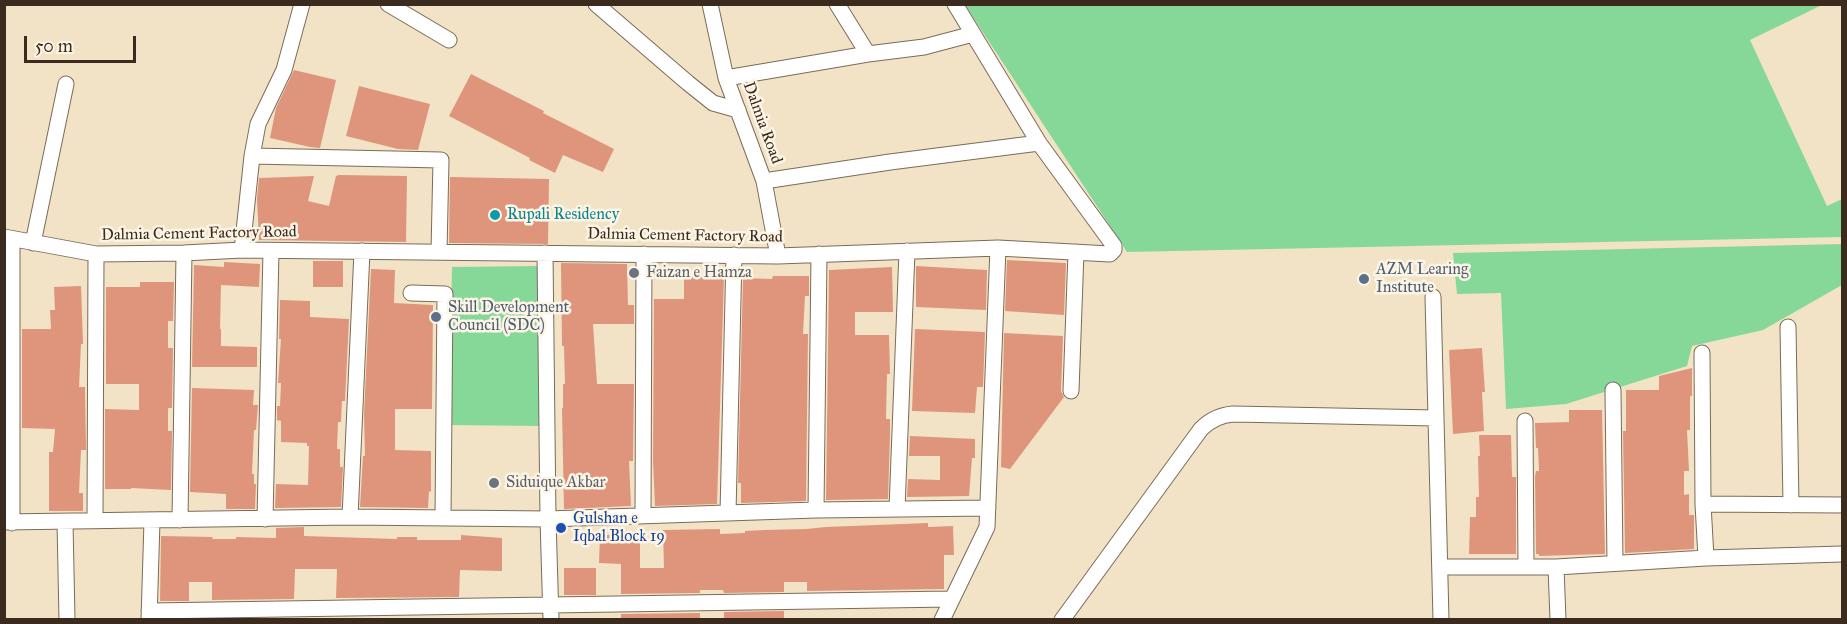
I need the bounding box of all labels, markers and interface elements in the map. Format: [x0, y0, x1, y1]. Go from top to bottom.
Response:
scale bar [27, 24, 140, 62]
text: 50 m [35, 35, 73, 57]
street label: Dalmia Road [738, 79, 786, 167]
place label: Rupali Residency [507, 205, 619, 225]
marker: Rupali Residency [488, 208, 502, 222]
street label: Dalmia Cement Factory Road [101, 223, 297, 245]
street label: Dalmia Cement Factory Road [587, 225, 783, 247]
place label: AZM Learing Institute [1376, 260, 1468, 298]
place label: Faizan e Hamza [646, 263, 752, 283]
marker: Faizan e Hamza [627, 266, 641, 280]
marker: AZM Learing Institute [1357, 272, 1371, 286]
place label: Skill Development Council (SDC) [448, 298, 569, 336]
marker: Skill Development Council (SDC) [429, 310, 443, 324]
place label: Siduique Akbar [506, 473, 605, 493]
marker: Siduique Akbar [487, 476, 501, 490]
place label: Gulshan e Iqbal Block 19 [573, 509, 665, 547]
marker: Gulshan e Iqbal Block 19 [554, 521, 568, 535]

